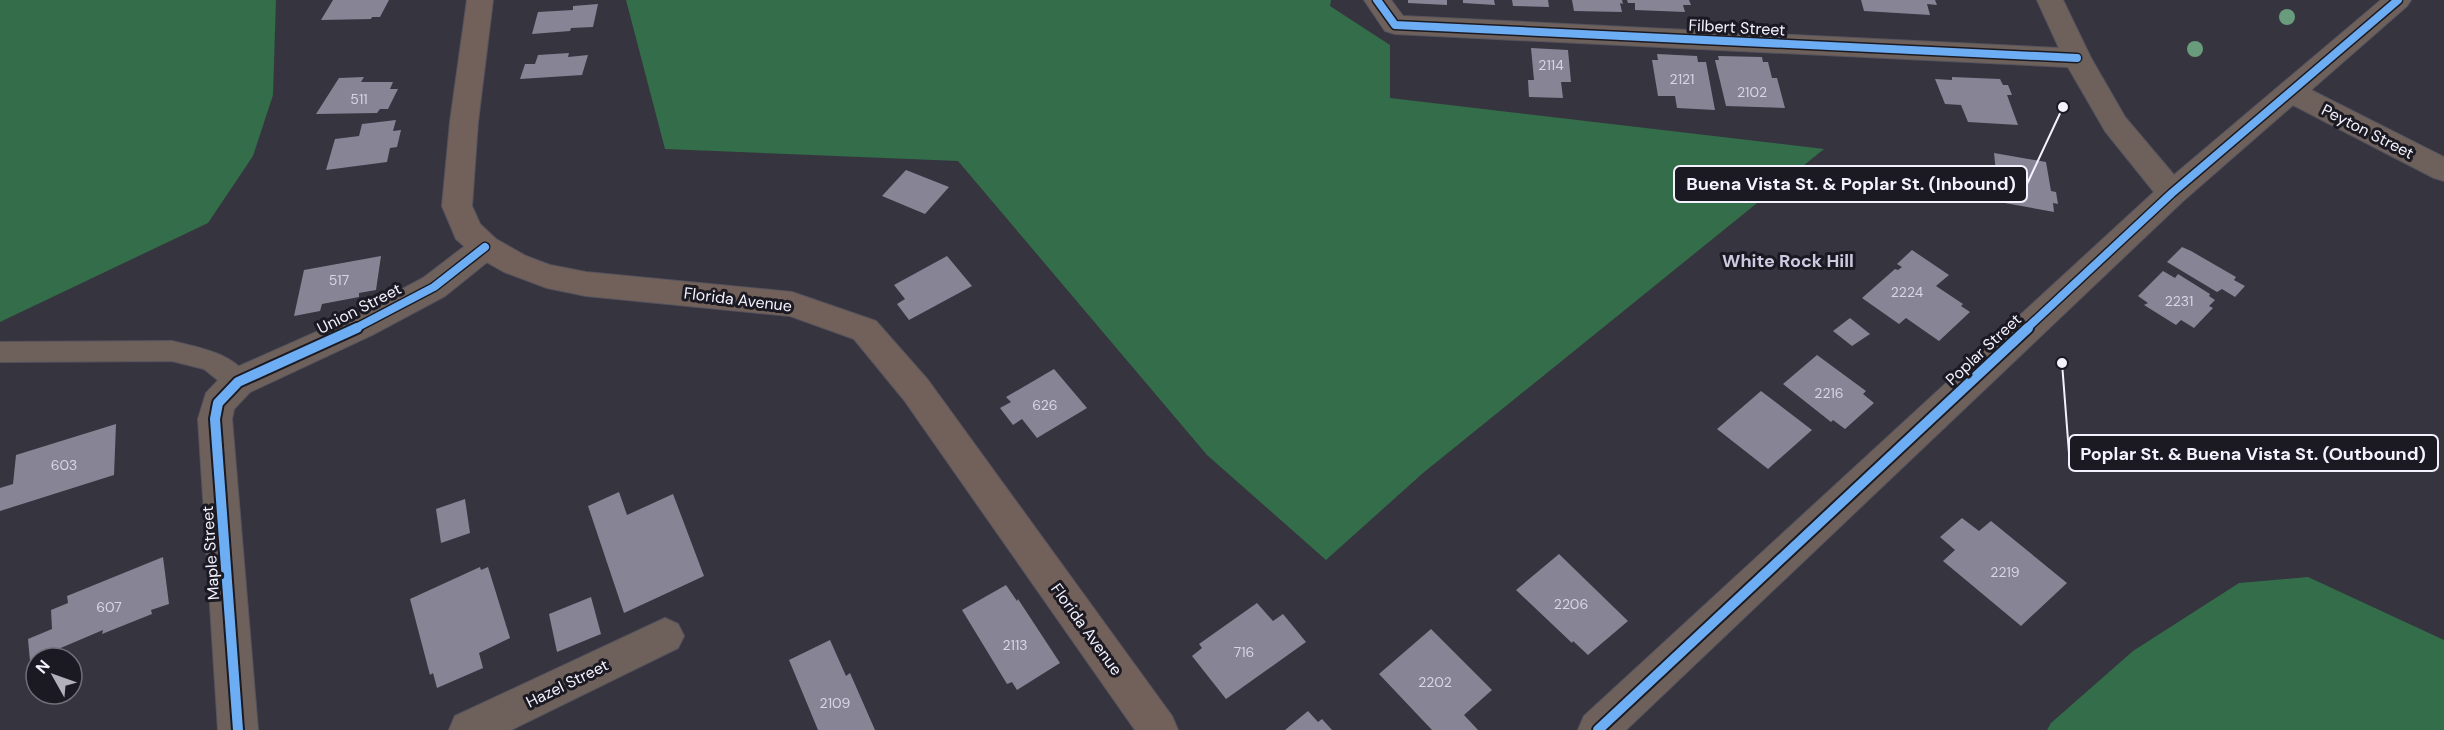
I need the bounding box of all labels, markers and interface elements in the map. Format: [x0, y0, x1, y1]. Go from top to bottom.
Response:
street label: Filbert Street [1688, 14, 1786, 41]
house number: 2114 [1538, 56, 1564, 74]
house number: 2121 [1670, 70, 1694, 88]
house number: 2102 [1737, 83, 1767, 101]
house number: 511 [350, 90, 368, 108]
street label: Peyton Street [2318, 99, 2417, 164]
callout: Buena Vista St. & Poplar St. (Inbound) [1674, 166, 2027, 202]
text: Buena Vista St. & Poplar St. (Inbound) [1686, 172, 2016, 196]
district label: White Rock Hill [1722, 249, 1854, 273]
house number: 517 [329, 271, 349, 289]
street label: Union Street [314, 278, 405, 339]
street label: Florida Avenue [683, 282, 793, 317]
house number: 2224 [1891, 283, 1924, 301]
house number: 2231 [2165, 292, 2193, 310]
street label: Poplar Street [1941, 309, 2026, 390]
house number: 2216 [1814, 384, 1844, 402]
house number: 626 [1032, 396, 1058, 414]
callout: Poplar St. & Buena Vista St. (Outbound) [2069, 435, 2438, 471]
text: Poplar St. & Buena Vista St. (Outbound) [2080, 442, 2426, 466]
house number: 603 [51, 456, 77, 474]
street label: Maple Street [197, 505, 224, 601]
house number: 2219 [1990, 563, 2020, 581]
street label: Florida Avenue [1046, 579, 1127, 679]
house number: 2206 [1554, 595, 1588, 613]
house number: 607 [96, 598, 122, 616]
house number: 2113 [1002, 636, 1028, 654]
house number: 716 [1234, 643, 1254, 661]
north arrow [24, 646, 84, 706]
street label: Hazel Street [523, 654, 612, 712]
text: N [31, 655, 55, 678]
house number: 2202 [1418, 673, 1452, 691]
house number: 2109 [820, 694, 851, 712]

